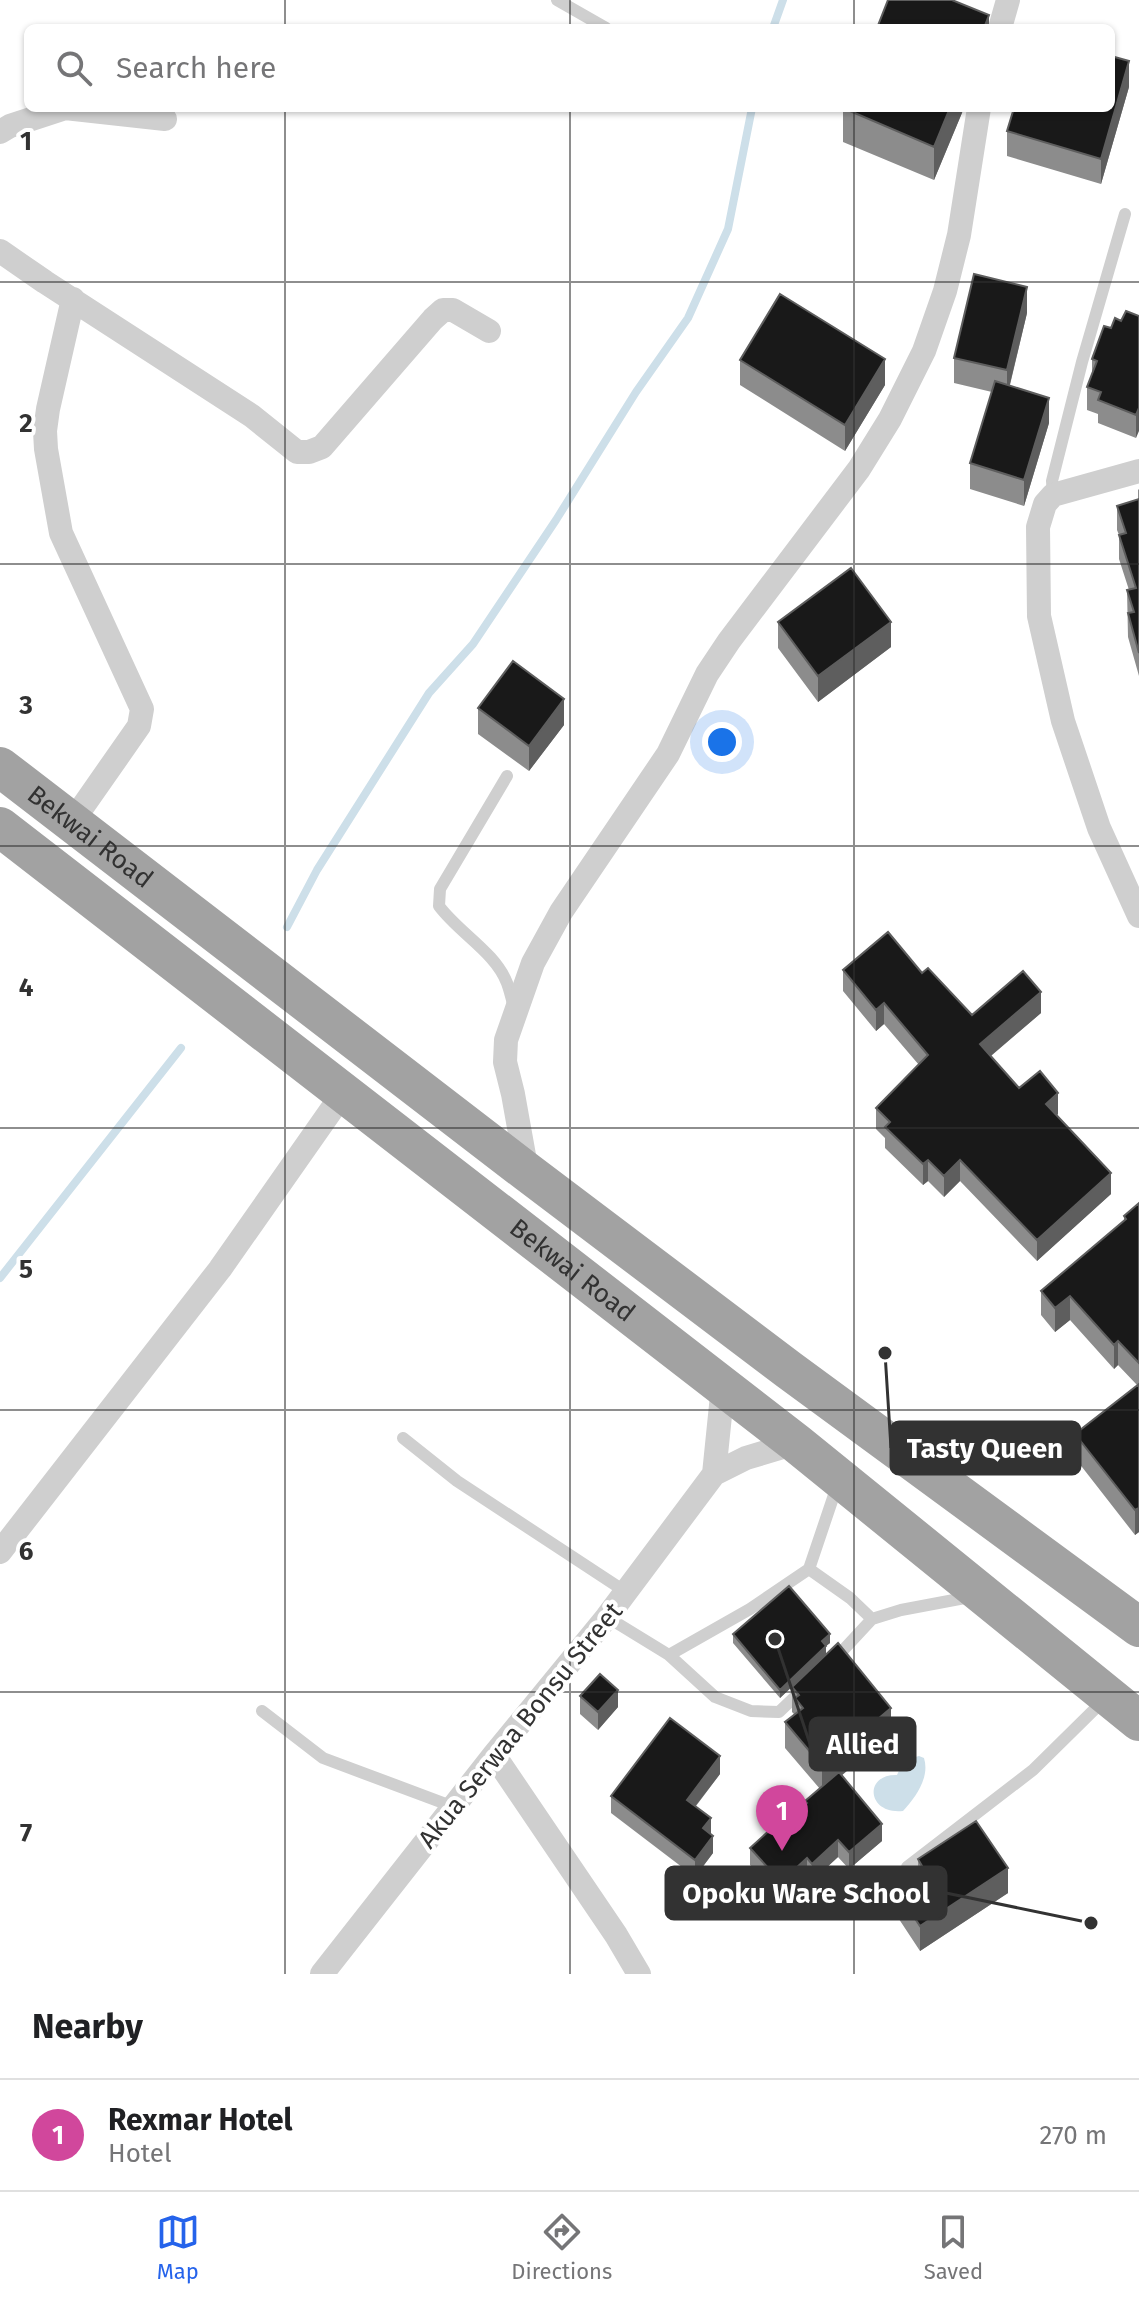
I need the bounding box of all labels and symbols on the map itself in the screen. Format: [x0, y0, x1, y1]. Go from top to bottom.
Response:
text: 1 [20, 126, 32, 157]
text: 2 [19, 408, 33, 439]
text: 3 [18, 690, 33, 721]
your location [702, 722, 742, 762]
street label: Bekwai Road [21, 779, 159, 895]
text: 4 [19, 972, 34, 1003]
street label: Bekwai Road [503, 1212, 641, 1329]
text: 5 [19, 1254, 33, 1285]
callout: Tasty Queen [891, 1422, 1080, 1474]
text: Tasty Queen [907, 1432, 1063, 1465]
text: 6 [19, 1536, 34, 1567]
street label: Akua Serwaa Bonsu Street [412, 1596, 629, 1854]
callout: Allied [810, 1718, 915, 1770]
text: Allied [825, 1728, 900, 1761]
pin: 1 [756, 1785, 808, 1851]
text: 7 [20, 1818, 32, 1849]
callout: Opoku Ware School [666, 1867, 946, 1919]
text: Opoku Ware School [682, 1877, 930, 1910]

